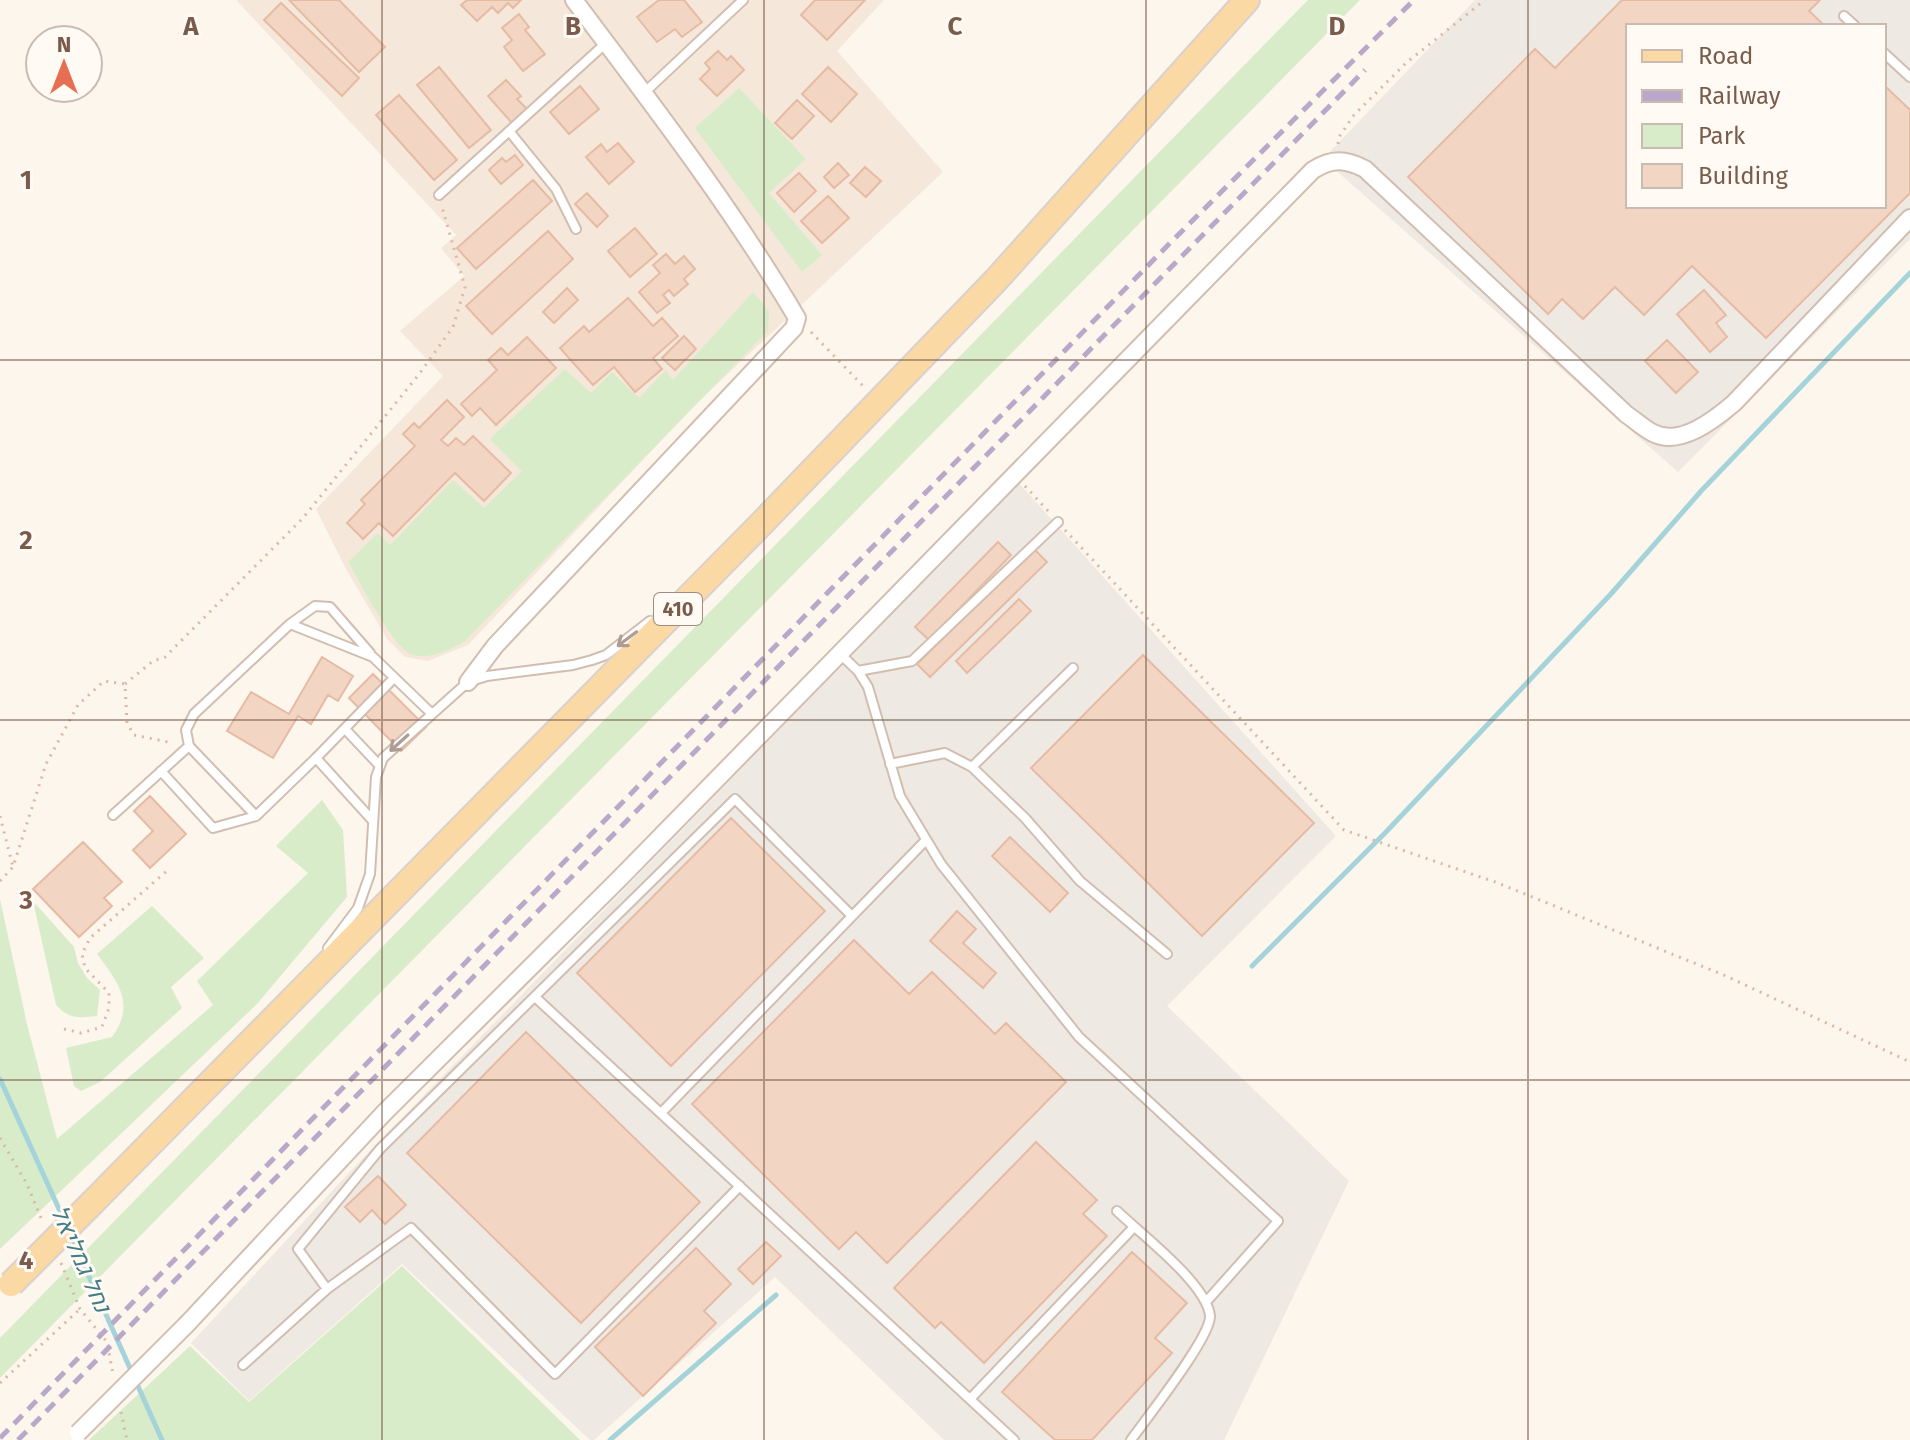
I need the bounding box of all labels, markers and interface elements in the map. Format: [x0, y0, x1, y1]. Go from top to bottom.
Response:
text: A [182, 11, 199, 42]
text: B [565, 11, 581, 42]
text: C [948, 11, 963, 42]
text: D [1329, 11, 1346, 42]
north arrow [24, 24, 104, 104]
legend [1626, 24, 1886, 208]
text: N [57, 31, 71, 58]
text: Road [1698, 42, 1753, 70]
text: Railway [1698, 82, 1781, 110]
text: Park [1698, 122, 1746, 150]
text: Building [1698, 162, 1788, 190]
text: 1 [20, 165, 32, 196]
text: 2 [19, 525, 33, 556]
road number: 410 [654, 593, 702, 625]
one-way arrow [617, 630, 638, 647]
one-way arrow [390, 734, 410, 752]
text: 3 [18, 885, 33, 916]
water label: נחל גמליאל [45, 1201, 118, 1319]
text: 4 [19, 1245, 34, 1276]

